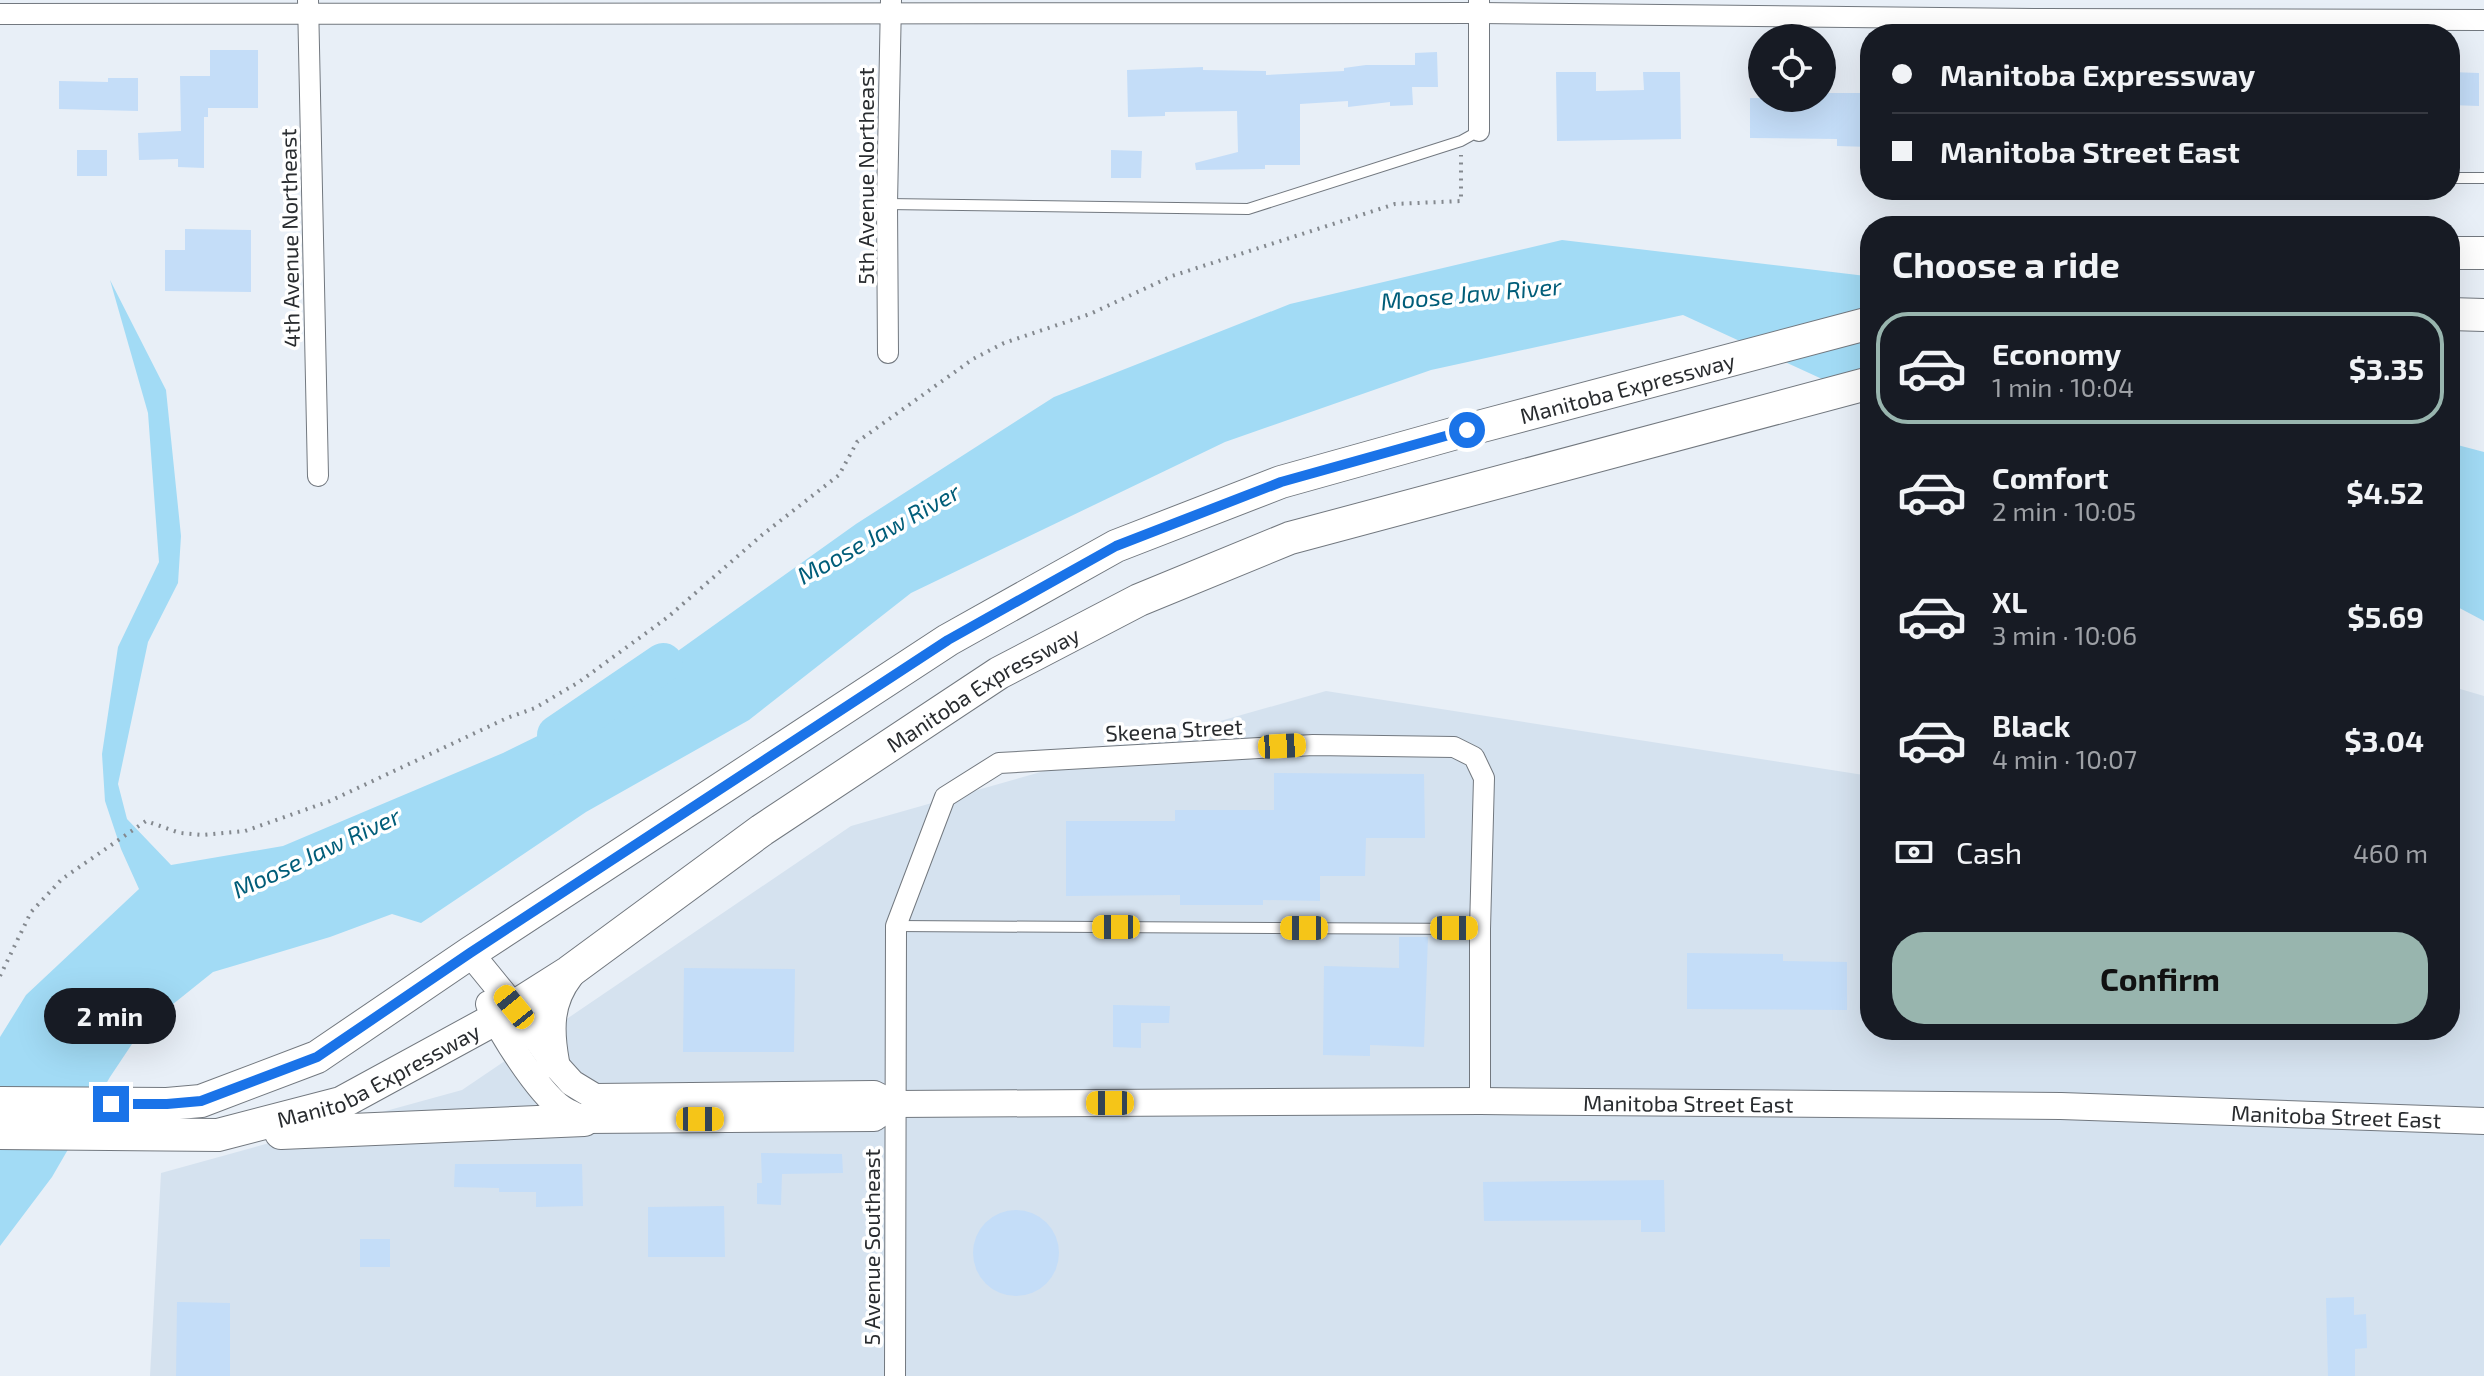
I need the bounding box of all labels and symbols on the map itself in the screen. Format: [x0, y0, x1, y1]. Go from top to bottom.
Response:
street label: 5th Avenue Northeast [852, 67, 878, 285]
street label: 4th Avenue Northeast [274, 128, 304, 348]
water label: Moose Jaw River [1379, 271, 1563, 315]
street label: Manitoba Expressway [1517, 346, 1738, 428]
route start [1449, 412, 1485, 448]
water label: Moose Jaw River [792, 476, 965, 590]
street label: Manitoba Expressway [881, 620, 1084, 757]
street label: Skeena Street [1105, 712, 1243, 746]
car [1257, 733, 1307, 759]
water label: Moose Jaw River [228, 800, 405, 904]
car [1092, 915, 1140, 939]
car [1280, 916, 1328, 940]
car [1430, 916, 1478, 940]
car [490, 981, 538, 1033]
callout: 2 min [45, 988, 177, 1044]
street label: Manitoba Expressway [274, 1017, 484, 1132]
route end [93, 1086, 129, 1122]
street label: Manitoba Street East [1583, 1089, 1793, 1117]
car [1086, 1091, 1134, 1115]
street label: Manitoba Street East [2231, 1099, 2442, 1132]
car [676, 1107, 724, 1131]
street label: 5 Avenue Southeast [858, 1149, 884, 1345]

